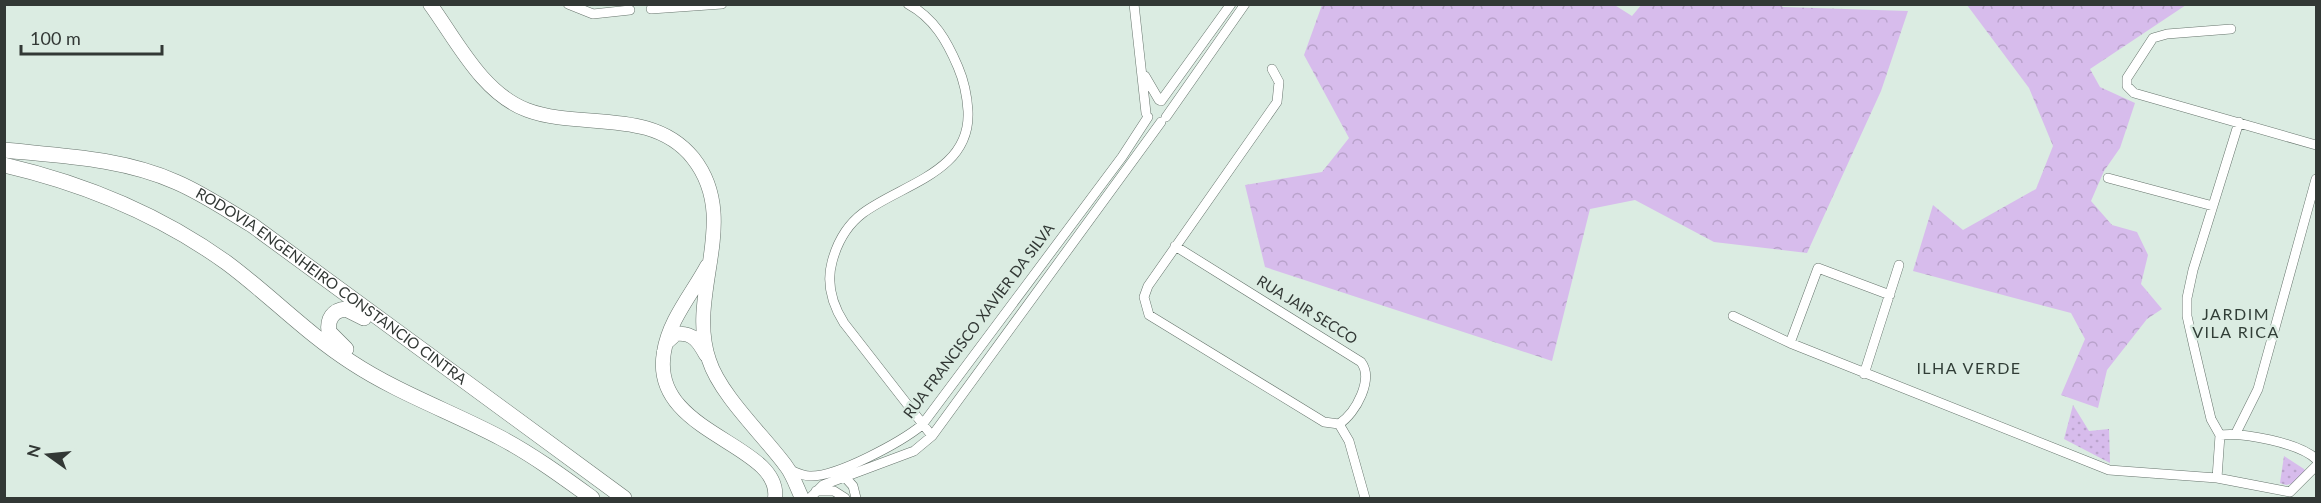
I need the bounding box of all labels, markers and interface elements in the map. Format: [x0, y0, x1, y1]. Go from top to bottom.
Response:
scale bar [21, 18, 162, 56]
text: 100 m [30, 27, 81, 49]
street label: RODOVIA ENGENHEIRO CONSTANCIO CINTRA [193, 183, 471, 388]
street label: RUA FRANCISCO XAVIER DA SILVA [899, 219, 1058, 421]
street label: RUA JAIR SECCO [1254, 271, 1361, 347]
district label: JARDIM VILA RICA [2192, 304, 2280, 341]
district label: ILHA VERDE [1916, 358, 2022, 377]
north arrow [18, 425, 78, 485]
text: N [22, 443, 44, 459]

